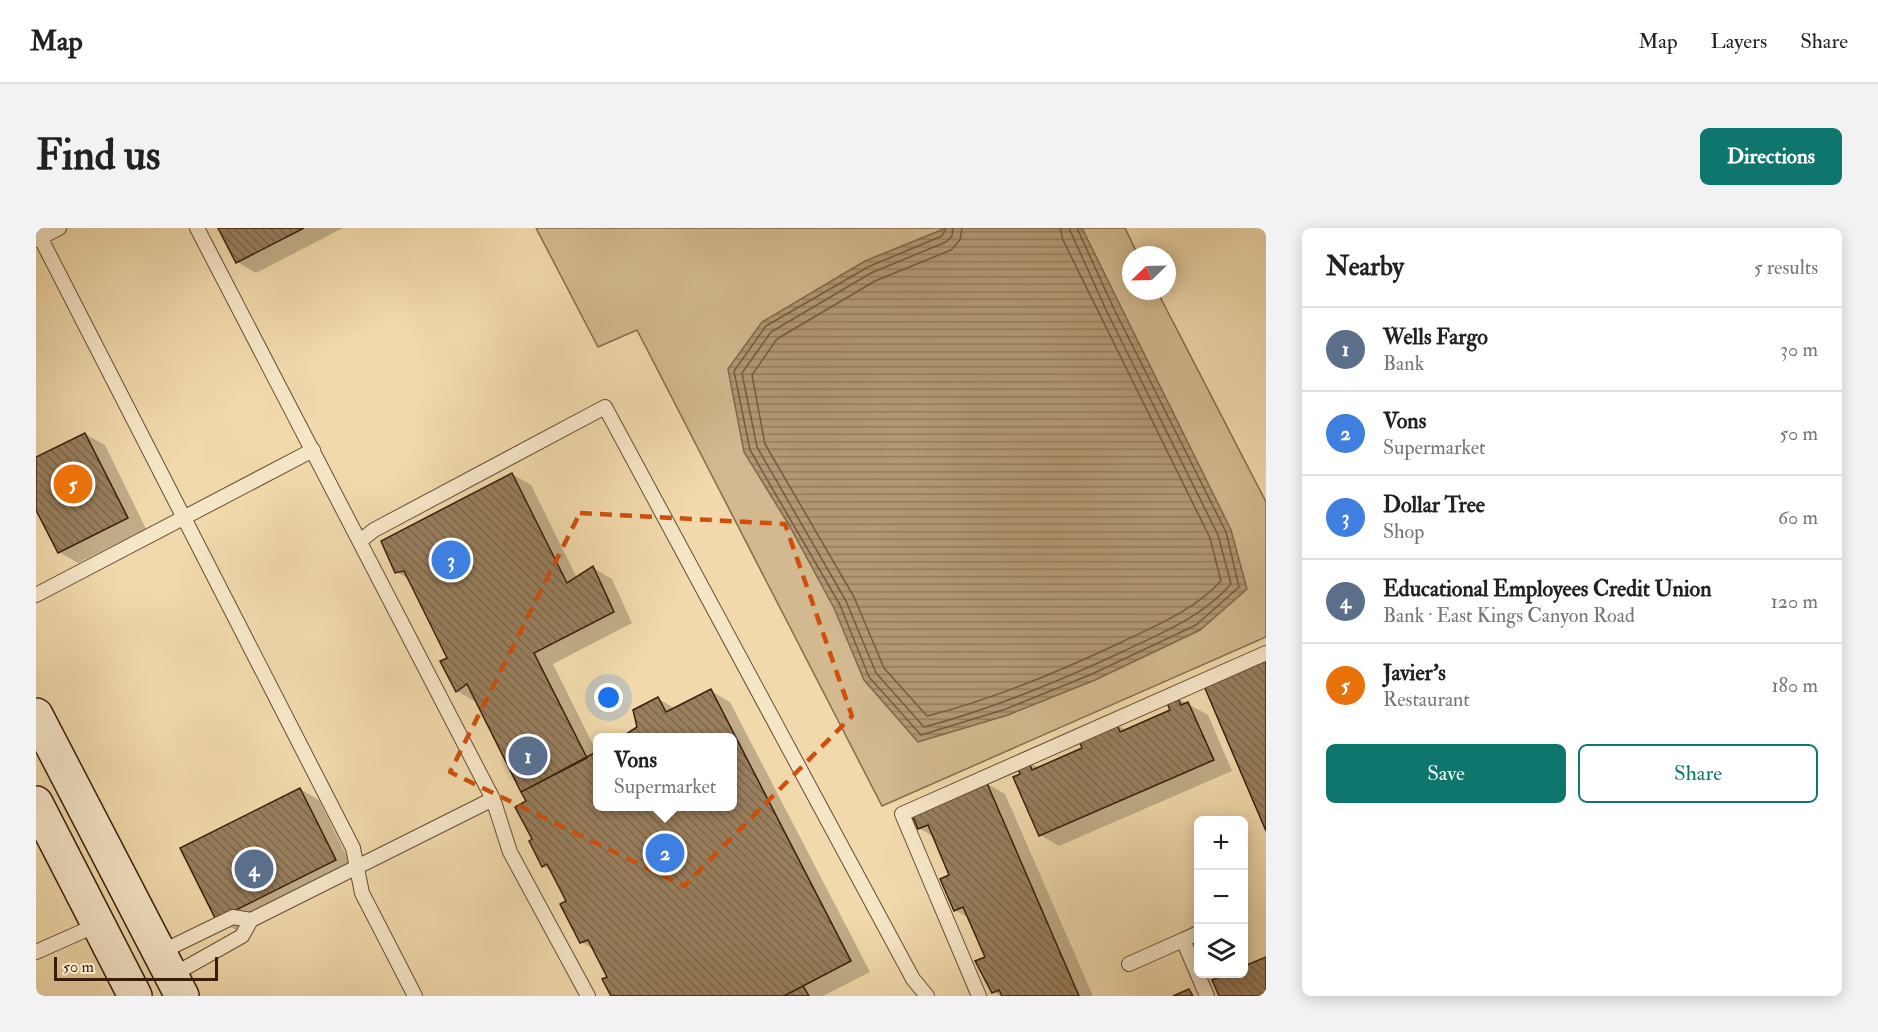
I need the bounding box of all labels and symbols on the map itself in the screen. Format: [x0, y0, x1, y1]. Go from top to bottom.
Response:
north arrow [1122, 246, 1176, 300]
pin: 5 [54, 462, 93, 506]
pin: 3 [432, 538, 470, 582]
your location [594, 683, 623, 712]
pin: 1 [508, 734, 548, 778]
pin: 2 [646, 830, 684, 876]
pin: 4 [234, 846, 274, 892]
scale bar [54, 954, 218, 982]

